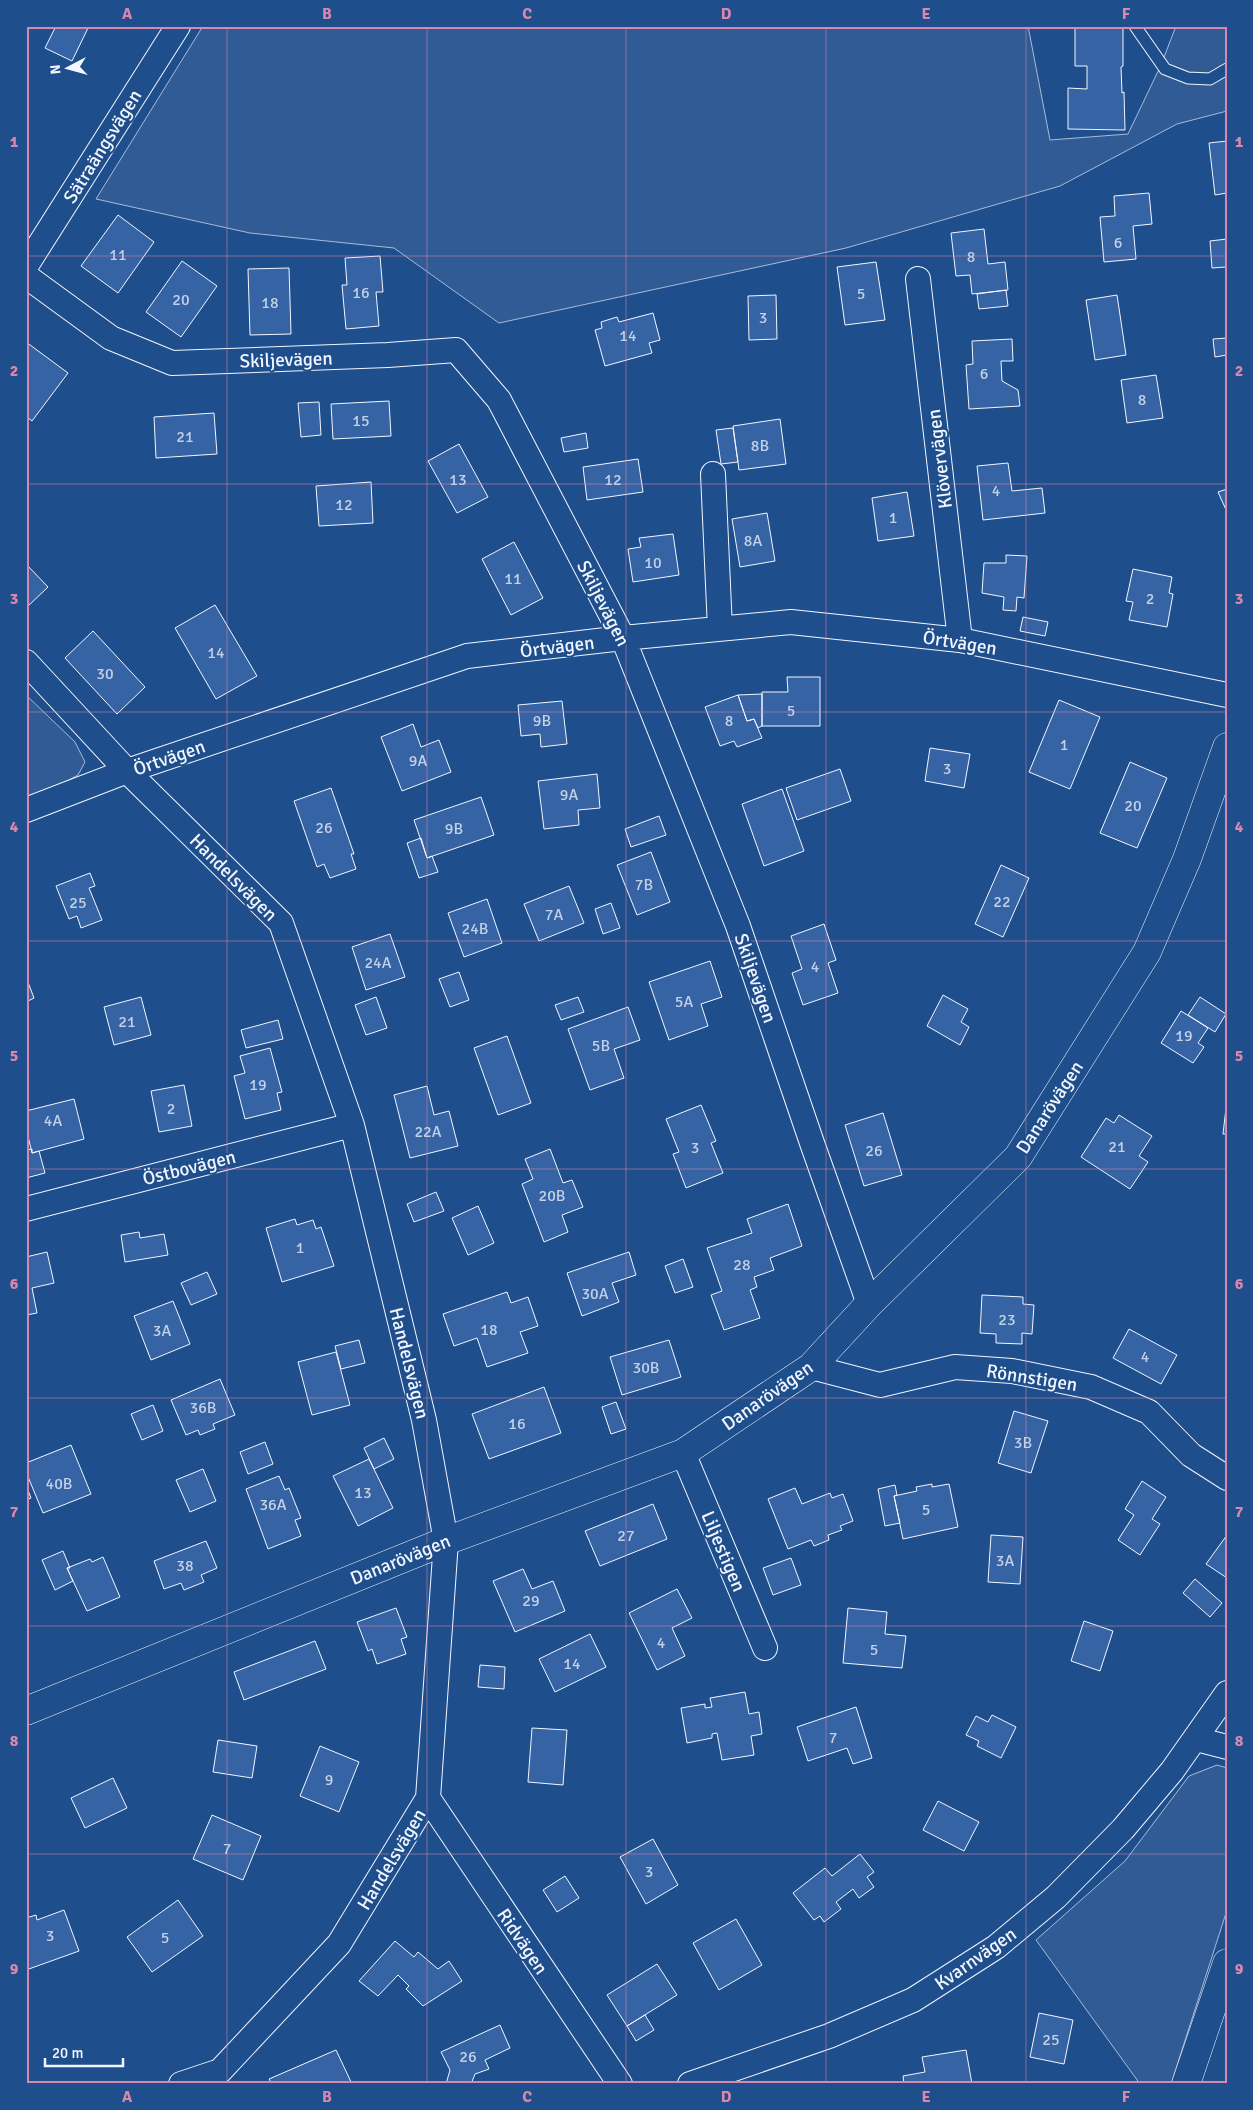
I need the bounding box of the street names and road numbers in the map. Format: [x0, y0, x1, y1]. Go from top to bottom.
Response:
street label: Sätraängsvägen [58, 85, 147, 208]
street label: Skiljevägen [239, 346, 333, 374]
street label: Klövervägen [922, 408, 958, 510]
street label: Skiljevägen [571, 556, 635, 650]
street label: Örtvägen [921, 625, 999, 661]
street label: Örtvägen [519, 631, 596, 663]
street label: Örtvägen [130, 734, 209, 781]
street label: Handelsvägen [184, 829, 282, 927]
street label: Skiljevägen [729, 930, 782, 1026]
street label: Danarövägen [1011, 1056, 1089, 1159]
street label: Östbovägen [140, 1145, 238, 1191]
street label: Handelsvägen [384, 1305, 435, 1422]
street label: Danarövägen [717, 1356, 818, 1436]
street label: Rönnstigen [985, 1359, 1079, 1397]
street label: Liljestigen [695, 1508, 751, 1595]
street label: Danarövägen [347, 1529, 454, 1591]
street label: Handelsvägen [352, 1804, 432, 1915]
street label: Ridvägen [491, 1904, 553, 1979]
street label: Kvarnvägen [930, 1922, 1021, 1996]

